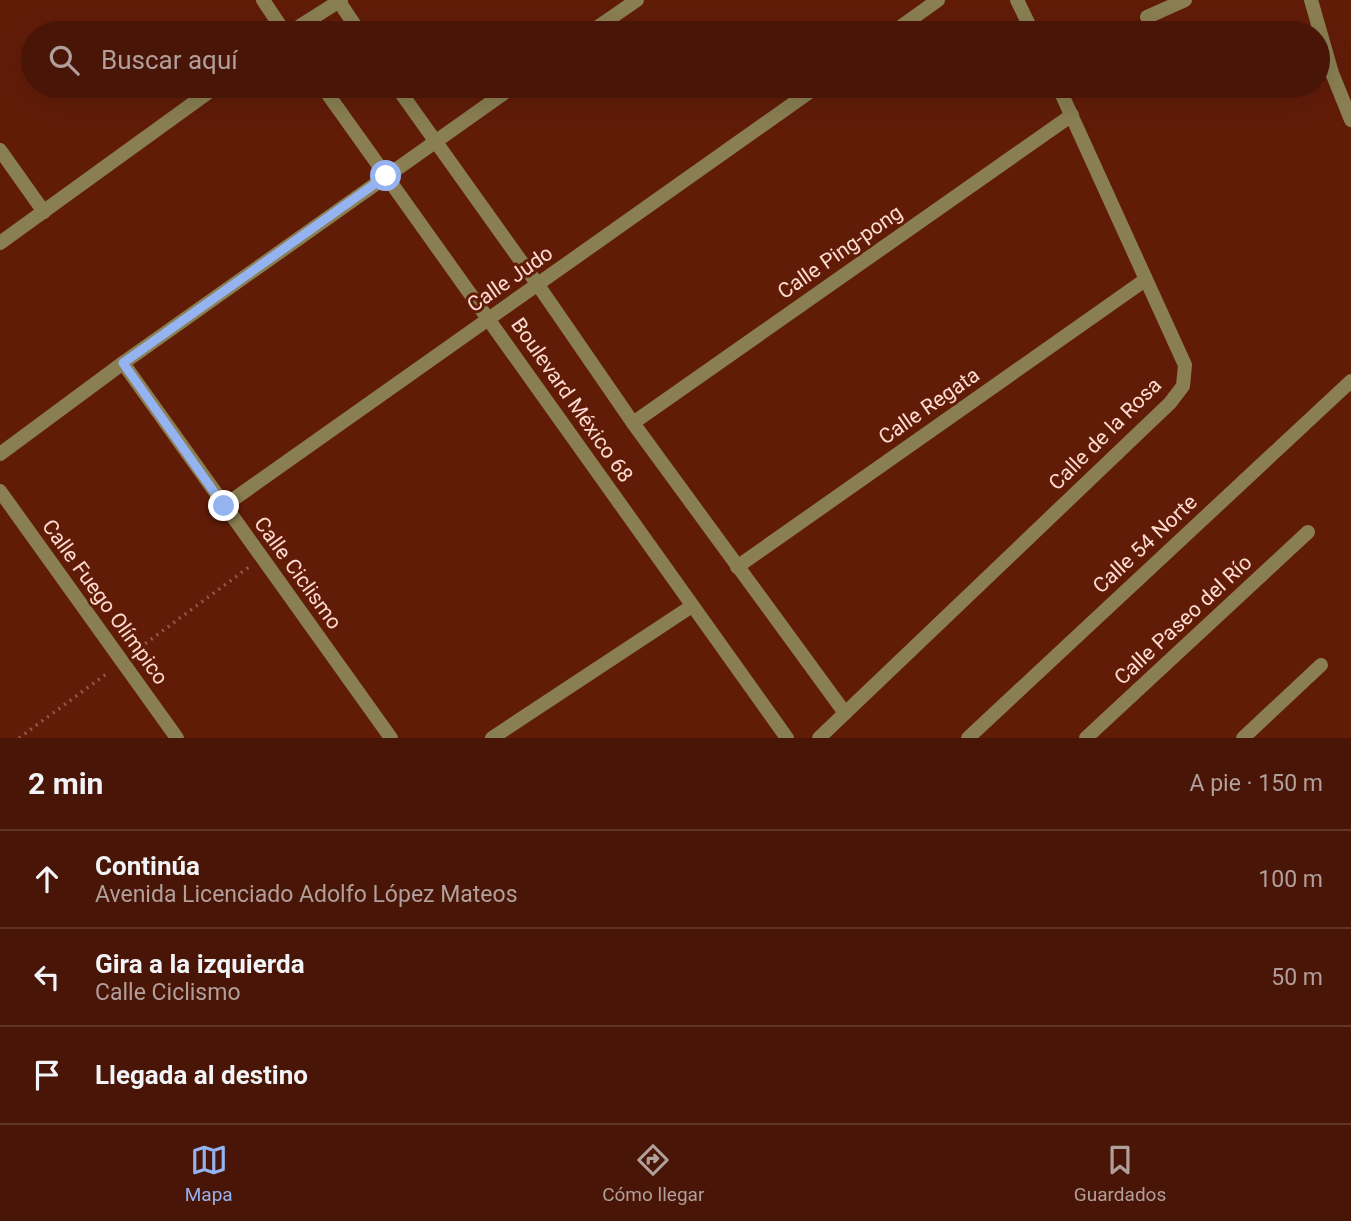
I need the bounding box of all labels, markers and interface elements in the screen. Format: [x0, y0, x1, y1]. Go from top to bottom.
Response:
search box [21, 21, 1330, 98]
icon: search [45, 41, 83, 79]
text: Buscar aquí [101, 45, 238, 75]
route start [370, 160, 401, 191]
street label: Calle Ping-pong [773, 200, 907, 304]
street label: Calle Judo [463, 241, 557, 317]
street label: Boulevard México 68 [506, 313, 638, 487]
street label: Calle Regata [874, 363, 984, 449]
street label: Calle de la Rosa [1044, 373, 1166, 495]
route end [208, 490, 239, 521]
street label: Calle 54 Norte [1088, 490, 1202, 598]
street label: Calle Ciclismo [249, 512, 347, 634]
street label: Calle Fuego Olímpico [37, 515, 173, 689]
street label: Calle Paseo del Río [1109, 550, 1257, 690]
text: 2 min [28, 766, 103, 801]
text: A pie · 150 m [1190, 770, 1323, 797]
text: Continúa [95, 851, 200, 881]
icon: ahead [28, 860, 66, 898]
text: 100 m [1258, 866, 1323, 893]
text: Avenida Licenciado Adolfo López Mateos [95, 881, 518, 908]
text: Gira a la izquierda [95, 949, 305, 979]
icon: left [28, 958, 66, 996]
text: 50 m [1271, 964, 1323, 991]
text: Calle Ciclismo [95, 979, 241, 1006]
icon: arrive [28, 1056, 66, 1094]
text: Llegada al destino [95, 1060, 308, 1090]
tab: Mapa [185, 1141, 233, 1206]
tab: Cómo llegar [602, 1141, 704, 1206]
tab: Guardados [1074, 1141, 1166, 1206]

